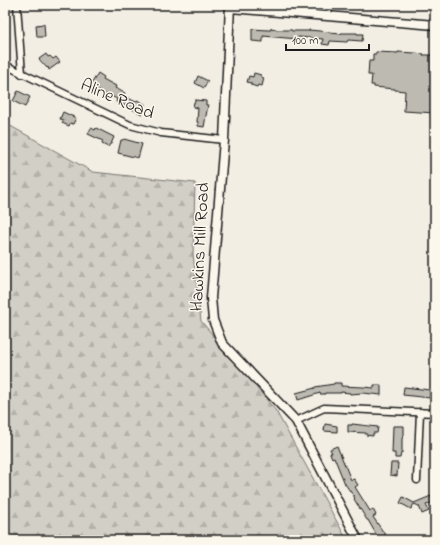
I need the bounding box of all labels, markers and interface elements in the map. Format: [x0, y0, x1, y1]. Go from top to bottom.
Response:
scale bar [286, 26, 369, 52]
text: 100 m [292, 32, 319, 50]
street label: Aline Road [76, 73, 158, 127]
street label: Hawkins Mill Road [185, 182, 217, 312]

